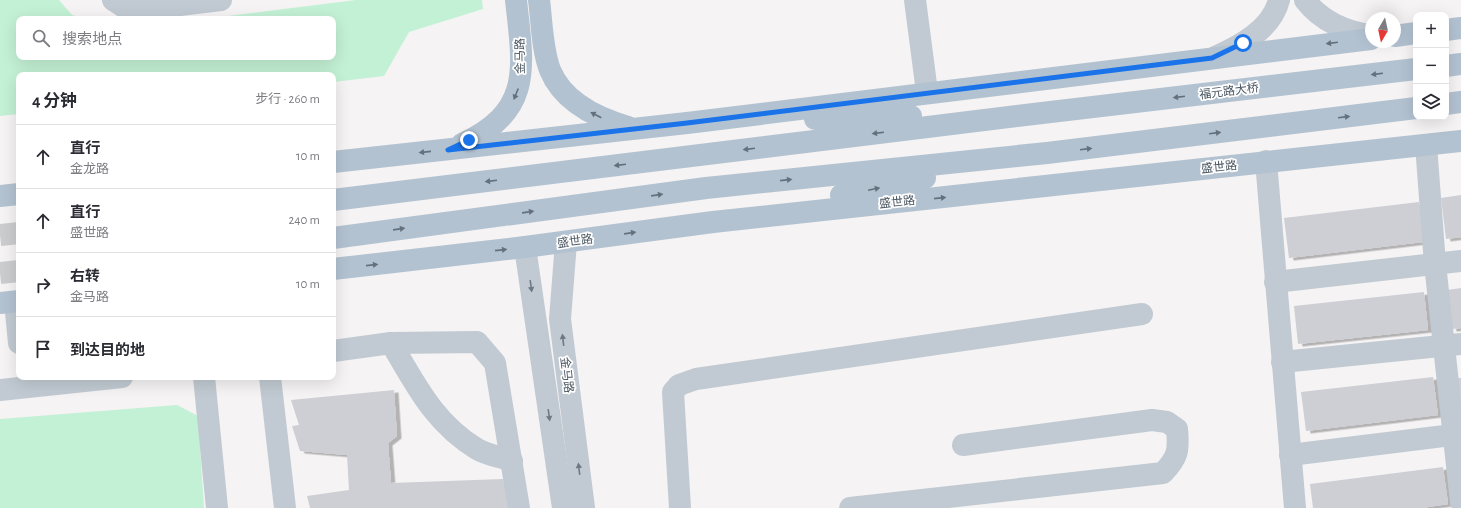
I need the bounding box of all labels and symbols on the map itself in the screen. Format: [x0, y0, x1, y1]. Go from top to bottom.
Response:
north arrow [1365, 12, 1401, 48]
route start [1234, 34, 1252, 52]
street label: 金马路 [513, 38, 526, 74]
one-way arrow [1326, 40, 1338, 47]
one-way arrow [1371, 71, 1383, 77]
street label: 福元路大桥 [1198, 80, 1260, 101]
one-way arrow [512, 88, 518, 100]
one-way arrow [1173, 94, 1185, 100]
one-way arrow [591, 111, 602, 118]
one-way arrow [1338, 114, 1350, 120]
one-way arrow [872, 130, 884, 136]
one-way arrow [1209, 130, 1221, 136]
route end [460, 131, 478, 149]
one-way arrow [1080, 145, 1092, 152]
one-way arrow [743, 146, 755, 152]
one-way arrow [419, 149, 431, 156]
street label: 盛世路 [1200, 158, 1238, 175]
one-way arrow [614, 162, 626, 168]
one-way arrow [780, 177, 792, 183]
one-way arrow [485, 178, 497, 185]
one-way arrow [868, 185, 881, 191]
one-way arrow [651, 192, 663, 198]
street label: 盛世路 [878, 193, 916, 210]
one-way arrow [934, 194, 946, 201]
one-way arrow [522, 209, 534, 215]
one-way arrow [393, 226, 405, 232]
one-way arrow [624, 230, 636, 236]
street label: 盛世路 [556, 232, 594, 249]
one-way arrow [495, 247, 507, 253]
one-way arrow [366, 262, 378, 268]
one-way arrow [528, 280, 534, 292]
one-way arrow [560, 334, 566, 346]
street label: 金马路 [559, 356, 576, 394]
one-way arrow [546, 409, 552, 421]
one-way arrow [576, 463, 582, 475]

